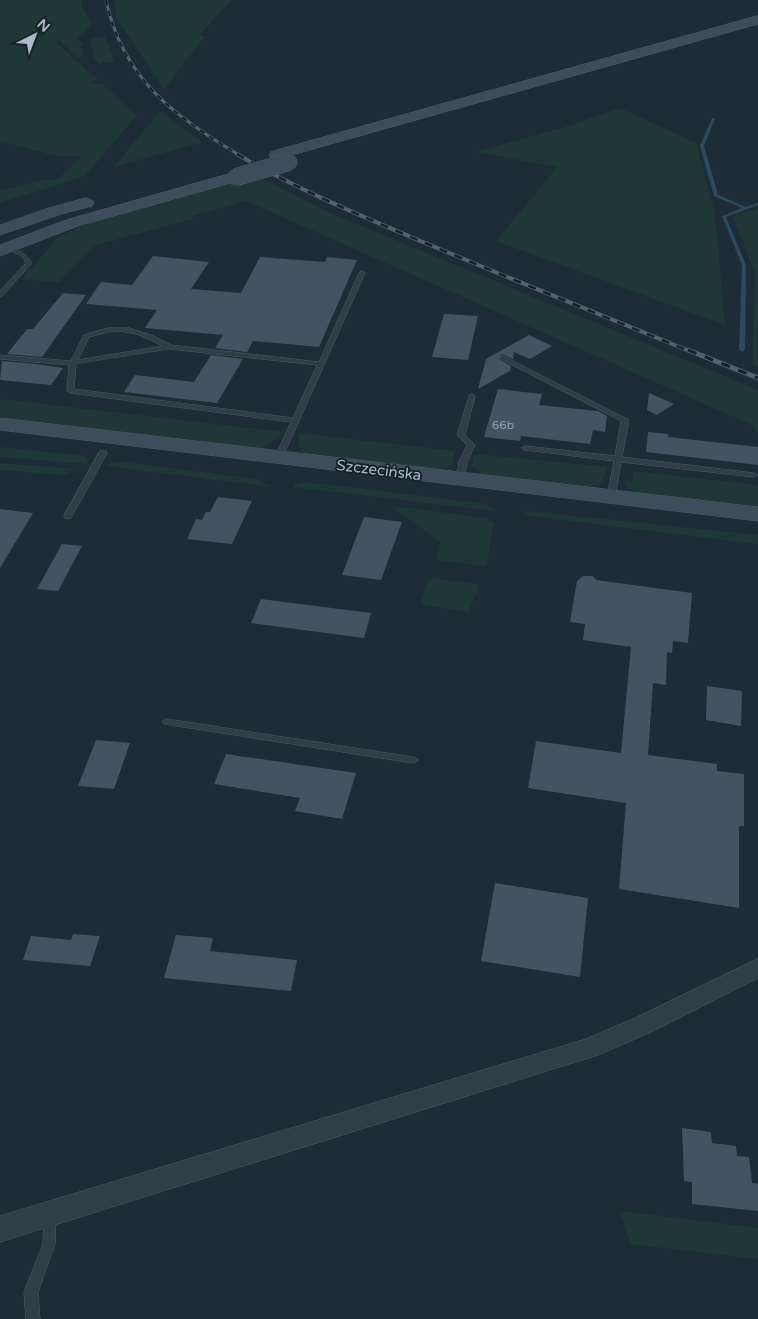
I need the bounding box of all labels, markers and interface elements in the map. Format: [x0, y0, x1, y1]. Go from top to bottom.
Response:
north arrow [10, 10, 60, 60]
text: N [33, 16, 53, 36]
house number: 66b [492, 418, 514, 432]
street label: Szczecińska [336, 456, 422, 484]

